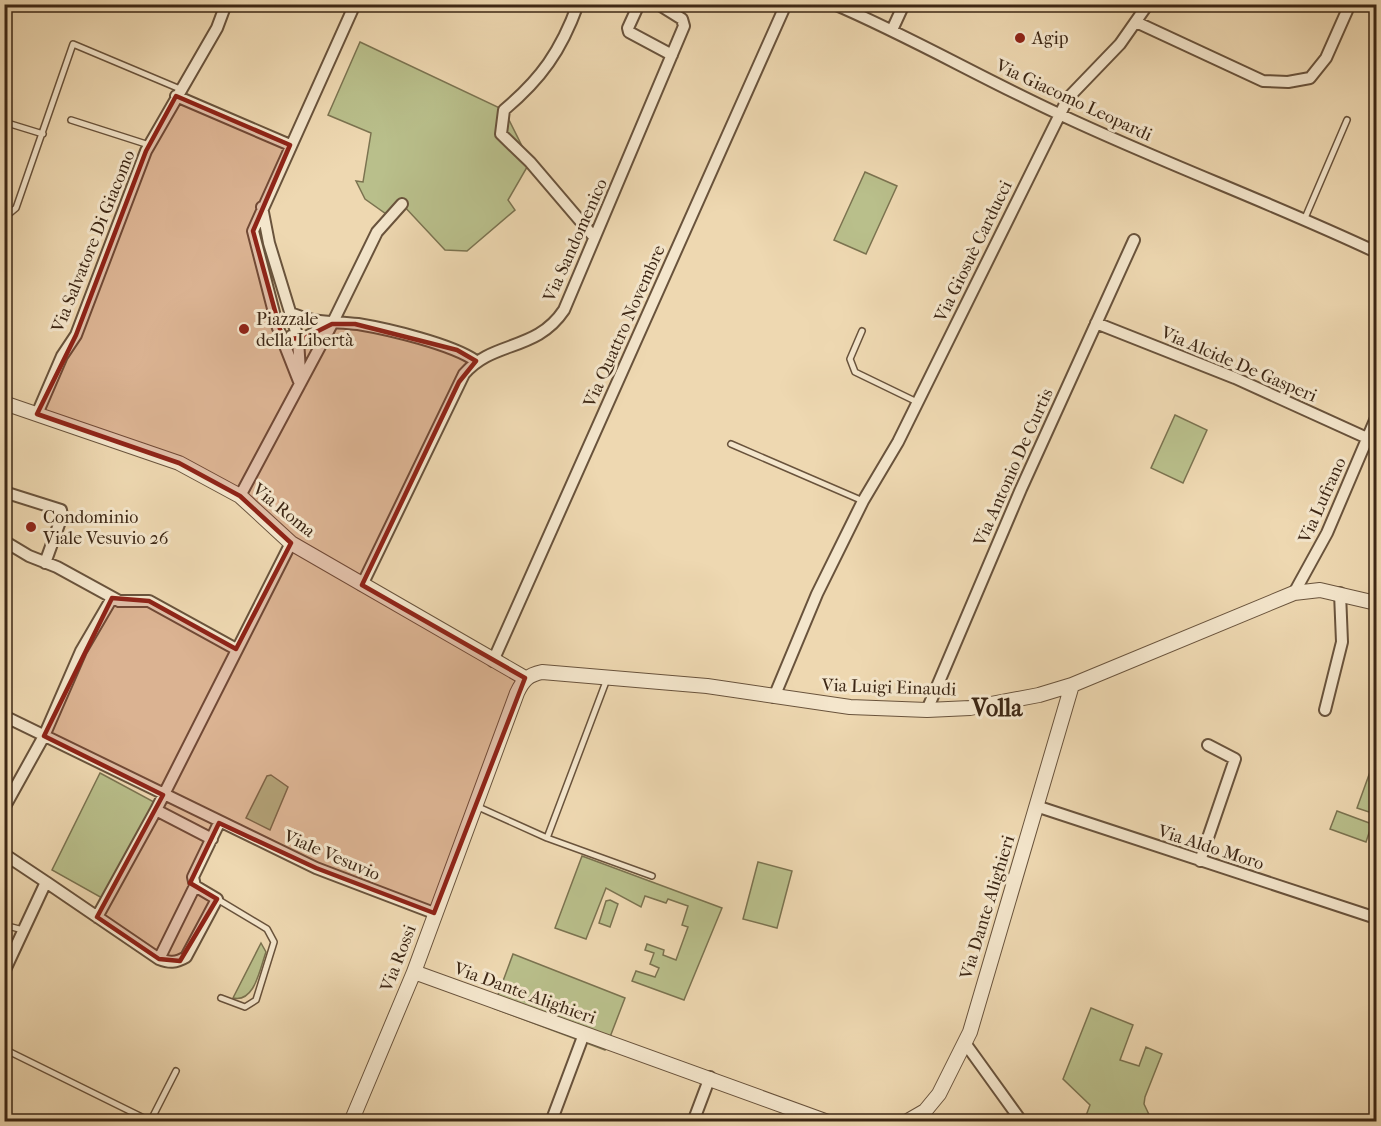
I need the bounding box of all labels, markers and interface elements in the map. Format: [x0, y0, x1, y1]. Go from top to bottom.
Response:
place label: Agip [1031, 28, 1069, 49]
marker: Agip [1013, 31, 1027, 45]
street label: Via Giacomo Leopardi [991, 55, 1156, 146]
street label: Via Salvatore Di Giacomo [47, 147, 140, 336]
street label: Via Sandomenico [539, 175, 612, 306]
street label: Via Giosuè Carducci [930, 176, 1017, 326]
street label: Via Quattro Novembre [579, 242, 670, 411]
place label: Piazzale della Libertà [256, 309, 354, 351]
marker: Piazzale della Libertà [237, 322, 251, 336]
street label: Via Alcide De Gasperi [1157, 322, 1321, 407]
street label: Via Antonio De Curtis [969, 385, 1058, 550]
street label: Via Lufrano [1294, 454, 1351, 547]
street label: Via Roma [247, 478, 320, 542]
place label: Condominio Viale Vesuvio 26 [42, 507, 169, 549]
marker: Condominio Viale Vesuvio 26 [24, 520, 38, 534]
street label: Via Luigi Einaudi [820, 675, 957, 700]
district label: Volla [971, 694, 1023, 722]
street label: Via Aldo Moro [1154, 820, 1267, 875]
street label: Viale Vesuvio [280, 825, 383, 885]
street label: Via Dante Alighieri [955, 832, 1020, 983]
street label: Via Rossi [376, 921, 421, 995]
street label: Via Dante Alighieri [450, 958, 599, 1029]

